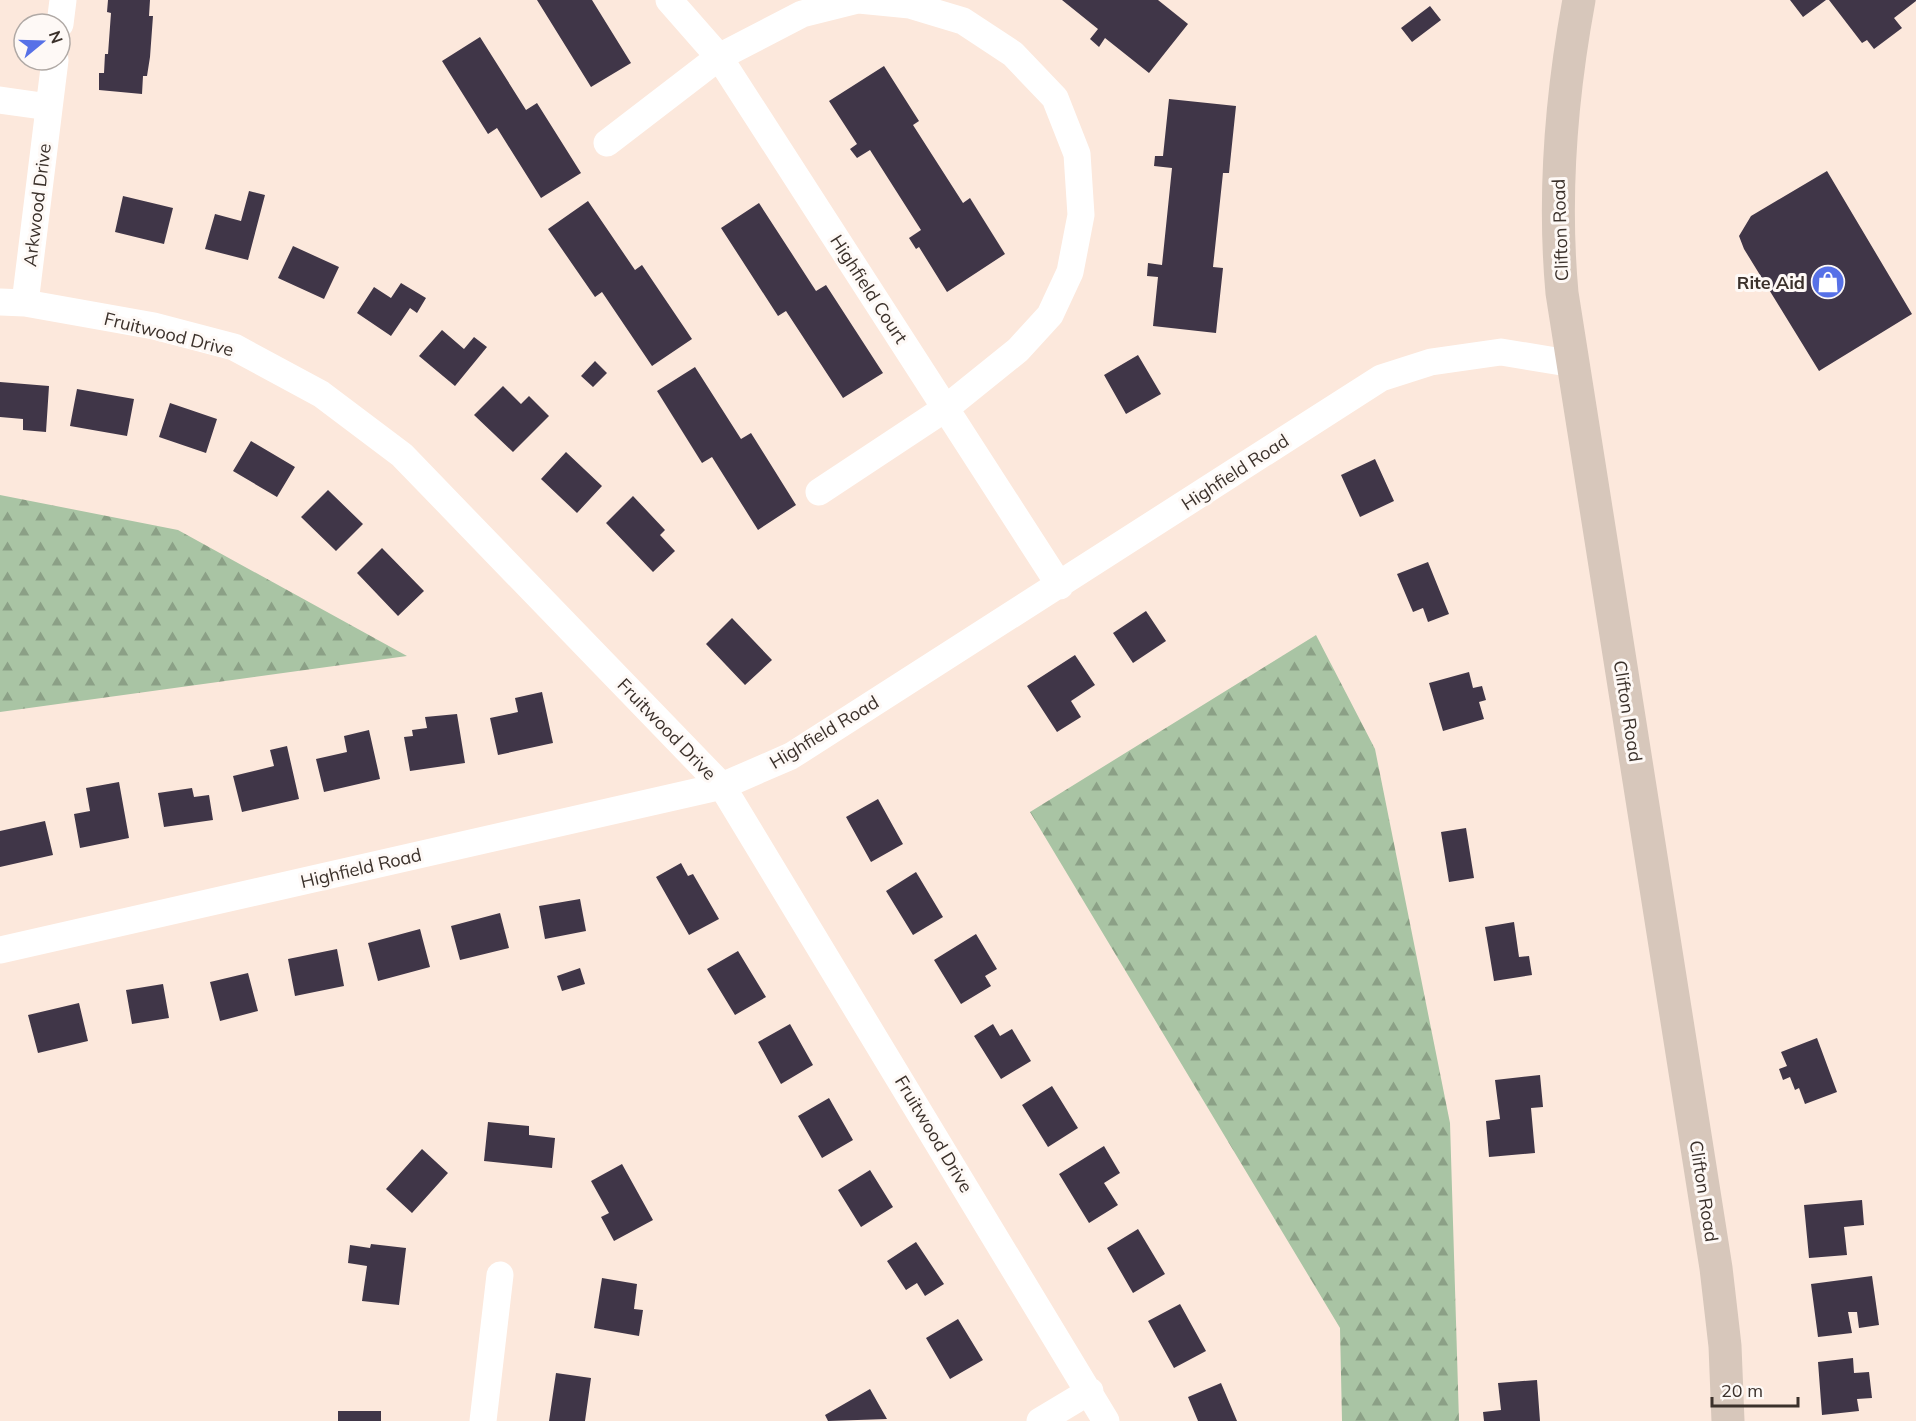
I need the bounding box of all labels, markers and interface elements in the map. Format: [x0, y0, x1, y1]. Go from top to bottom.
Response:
north arrow [12, 12, 72, 72]
text: N [45, 28, 68, 46]
street label: Arkwood Drive [18, 142, 56, 268]
street label: Clifton Road [1547, 178, 1573, 282]
street label: Highfield Court [825, 230, 913, 348]
shop icon: Rite Aid [1810, 264, 1846, 300]
place label: Rite Aid [1737, 271, 1805, 294]
street label: Fruitwood Drive [102, 307, 236, 361]
street label: Highfield Road [1177, 429, 1293, 515]
street label: Clifton Road [1609, 659, 1647, 763]
street label: Fruitwood Drive [613, 673, 721, 785]
street label: Highfield Road [765, 690, 883, 774]
street label: Highfield Road [298, 843, 424, 893]
street label: Fruitwood Drive [890, 1071, 978, 1197]
street label: Clifton Road [1685, 1139, 1723, 1243]
scale bar [1712, 1370, 1798, 1408]
text: 20 m [1721, 1379, 1763, 1402]

